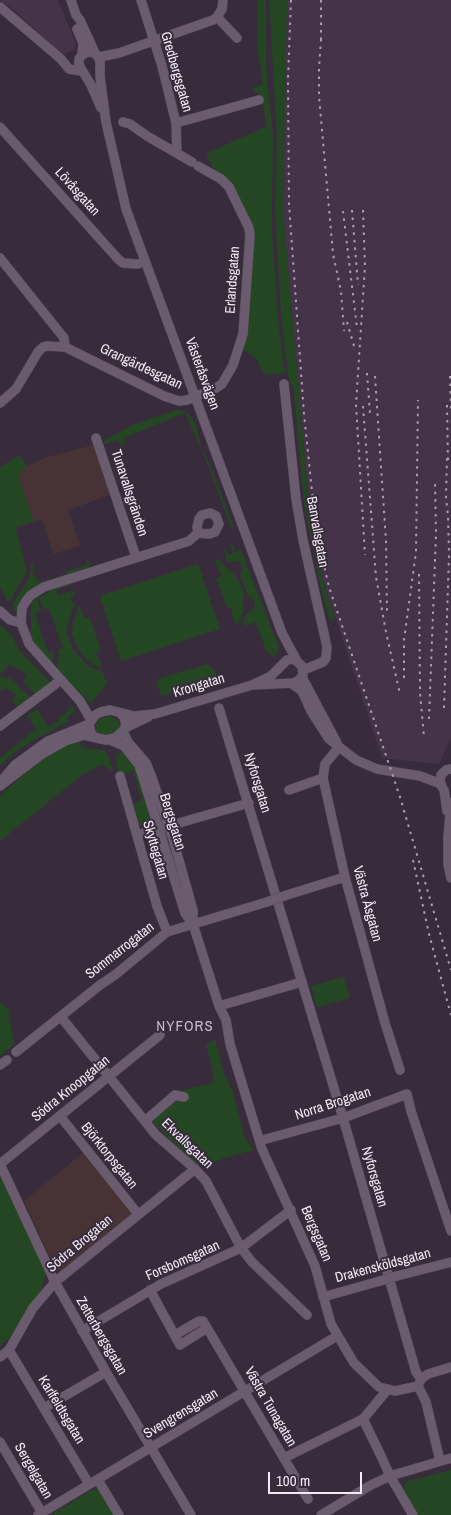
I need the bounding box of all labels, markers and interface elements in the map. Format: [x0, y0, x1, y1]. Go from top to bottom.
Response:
street label: Gredbergsgatan [156, 30, 196, 114]
street label: Lövåsgatan [51, 164, 103, 220]
street label: Erlandsgatan [222, 246, 244, 314]
street label: Västeråsvägen [181, 336, 223, 412]
street label: Grangärdesgatan [97, 341, 185, 393]
street label: Tunavallsgränden [107, 447, 151, 539]
street label: Banvallsgatan [302, 495, 332, 569]
street label: Krongatan [171, 670, 227, 702]
street label: Nyforsgatan [240, 751, 274, 815]
street label: Bergsgatan [155, 791, 189, 853]
street label: Skyttegatan [139, 819, 171, 881]
street label: Västra Åsgatan [349, 864, 385, 944]
street label: Sommarrogatan [82, 919, 158, 983]
district label: NYFORS [156, 1018, 214, 1036]
street label: Södra Knoopgatan [29, 1052, 113, 1126]
street label: Norra Brogatan [293, 1084, 373, 1124]
street label: Ekvallsgatan [158, 1115, 216, 1173]
street label: Björktorpsgatan [77, 1119, 141, 1193]
street label: Nyforsgatan [357, 1145, 391, 1209]
street label: Bergsgatan [297, 1204, 335, 1264]
street label: Södra Brogatan [44, 1212, 116, 1276]
street label: Forsbomsgatan [143, 1237, 223, 1285]
street label: Drakensköldsgatan [333, 1245, 433, 1287]
street label: Zetterbergsgatan [72, 1294, 130, 1378]
street label: Västra Tunagatan [240, 1364, 300, 1450]
street label: Karlfeldtsgatan [34, 1373, 88, 1447]
street label: Svengrensgatan [141, 1385, 221, 1443]
street label: Sergelgatan [10, 1440, 56, 1502]
scale bar [271, 1462, 365, 1494]
text: 100 m [276, 1470, 310, 1491]

